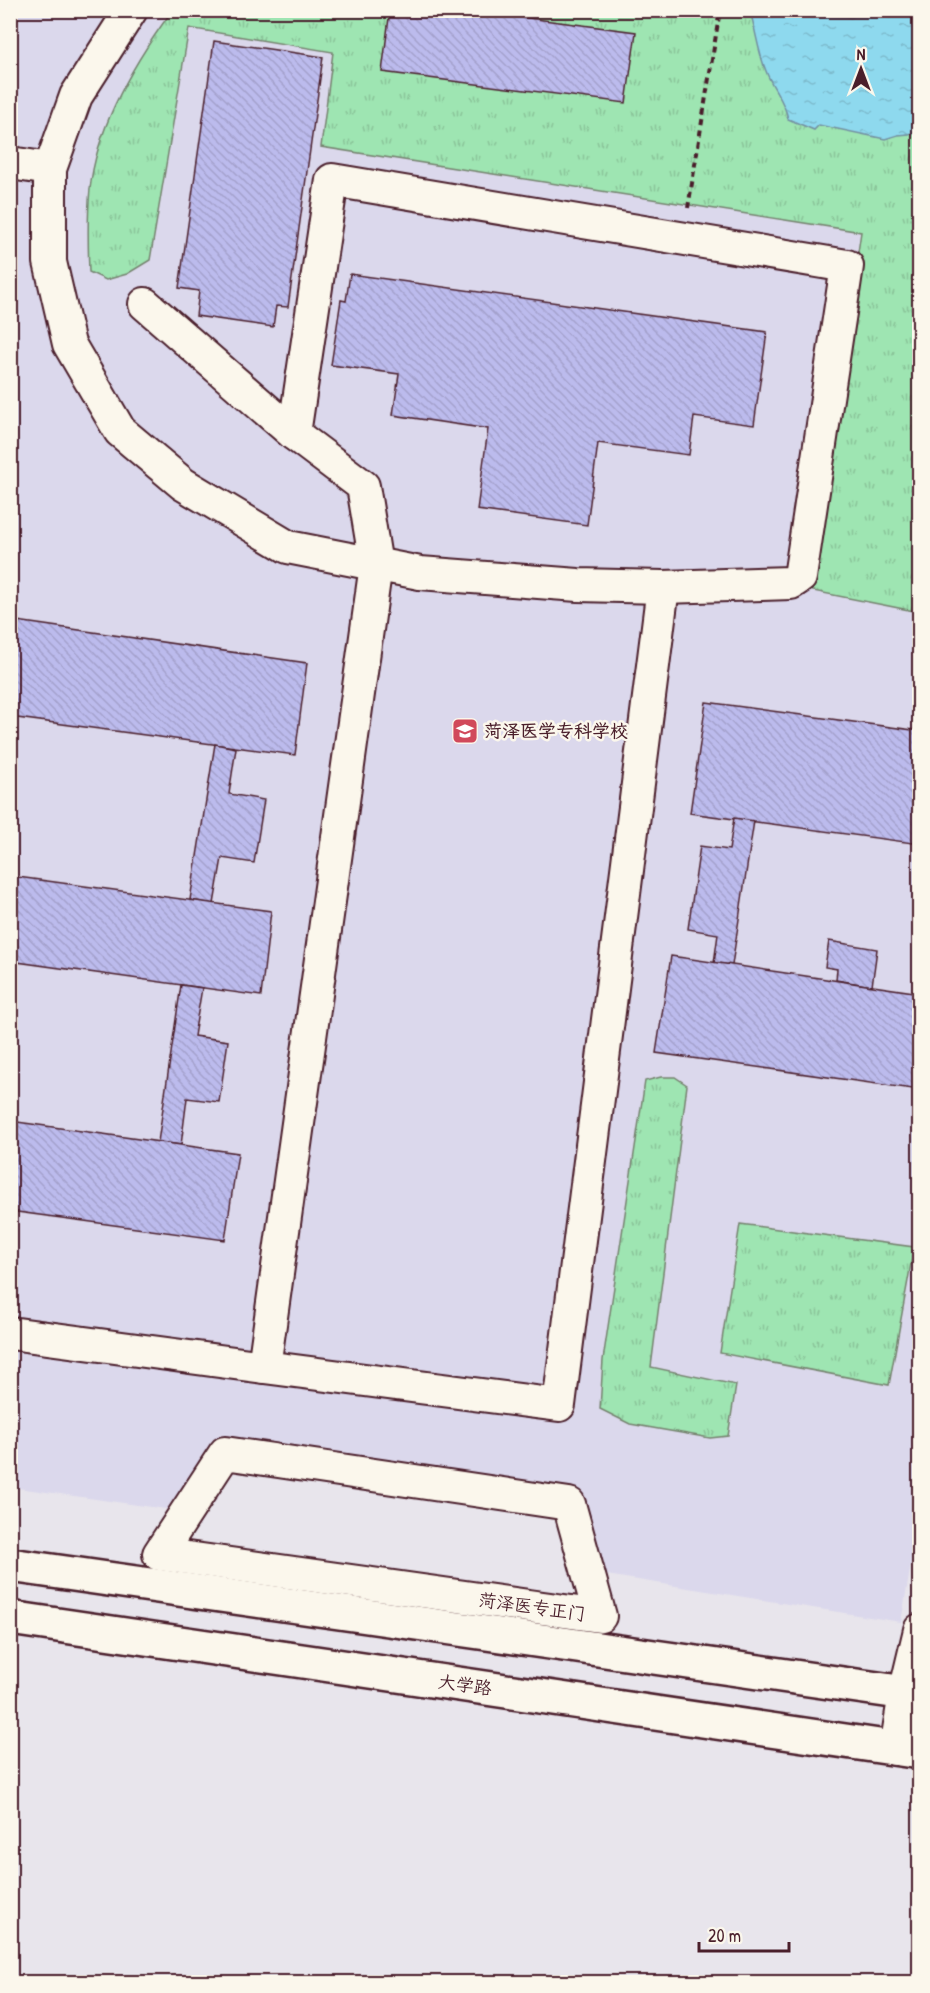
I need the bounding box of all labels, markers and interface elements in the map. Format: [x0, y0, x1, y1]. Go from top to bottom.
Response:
north arrow [831, 39, 891, 99]
text: N [857, 43, 866, 65]
school or university icon: 菏泽医学专科学校 [450, 716, 480, 746]
place label: 菏泽医学专科学校 [484, 718, 628, 743]
street label: 菏泽医专正门 [477, 1587, 587, 1626]
street label: 大学路 [437, 1668, 494, 1701]
scale bar [699, 1915, 789, 1953]
text: 20 m [708, 1923, 741, 1948]

